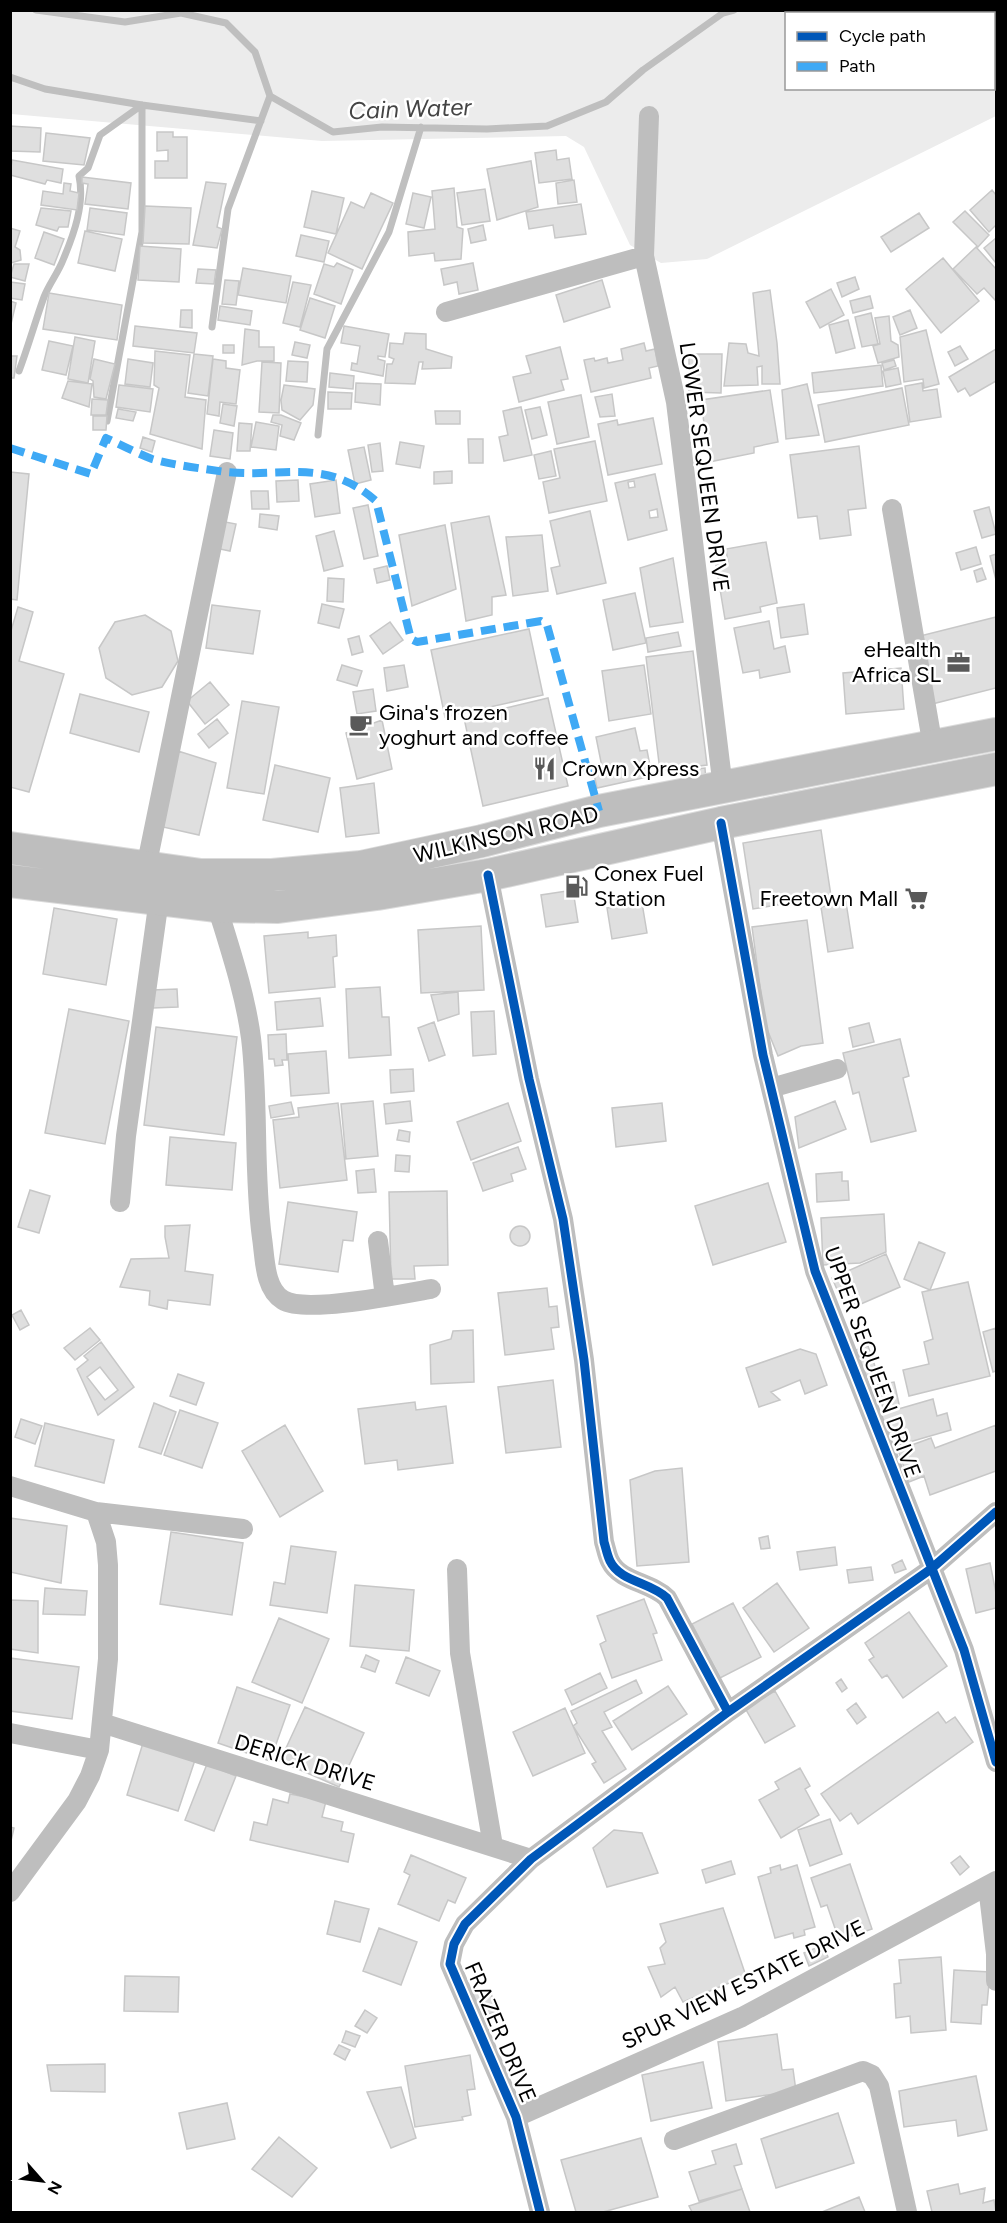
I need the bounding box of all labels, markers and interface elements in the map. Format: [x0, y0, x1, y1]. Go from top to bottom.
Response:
legend [785, 12, 995, 90]
text: Cycle path [839, 25, 926, 47]
text: Path [839, 55, 875, 77]
water label: Cain Water [348, 92, 473, 125]
street label: LOWER SEQUEEN DRIVE [674, 340, 735, 594]
place label: eHealth Africa SL [852, 636, 942, 688]
office icon: eHealth Africa SL [946, 649, 972, 675]
place label: Gina's frozen yoghurt and coffee [379, 699, 568, 751]
cafe icon: Gina's frozen yoghurt and coffee [348, 712, 374, 738]
restaurant icon: Crown Xpress [531, 755, 557, 781]
place label: Crown Xpress [562, 755, 699, 782]
street label: WILKINSON ROAD [411, 800, 601, 869]
place label: Conex Fuel Station [594, 860, 704, 912]
fuel station icon: Conex Fuel Station [563, 873, 589, 899]
place label: Freetown Mall [760, 885, 898, 912]
supermarket icon: Freetown Mall [903, 885, 929, 911]
street label: UPPER SEQUEEN DRIVE [818, 1243, 927, 1482]
street label: DERICK DRIVE [231, 1728, 378, 1797]
street label: SPUR VIEW ESTATE DRIVE [617, 1914, 869, 2055]
street label: FRAZER DRIVE [459, 1958, 542, 2107]
north arrow [12, 2151, 72, 2211]
text: N [44, 2178, 66, 2198]

